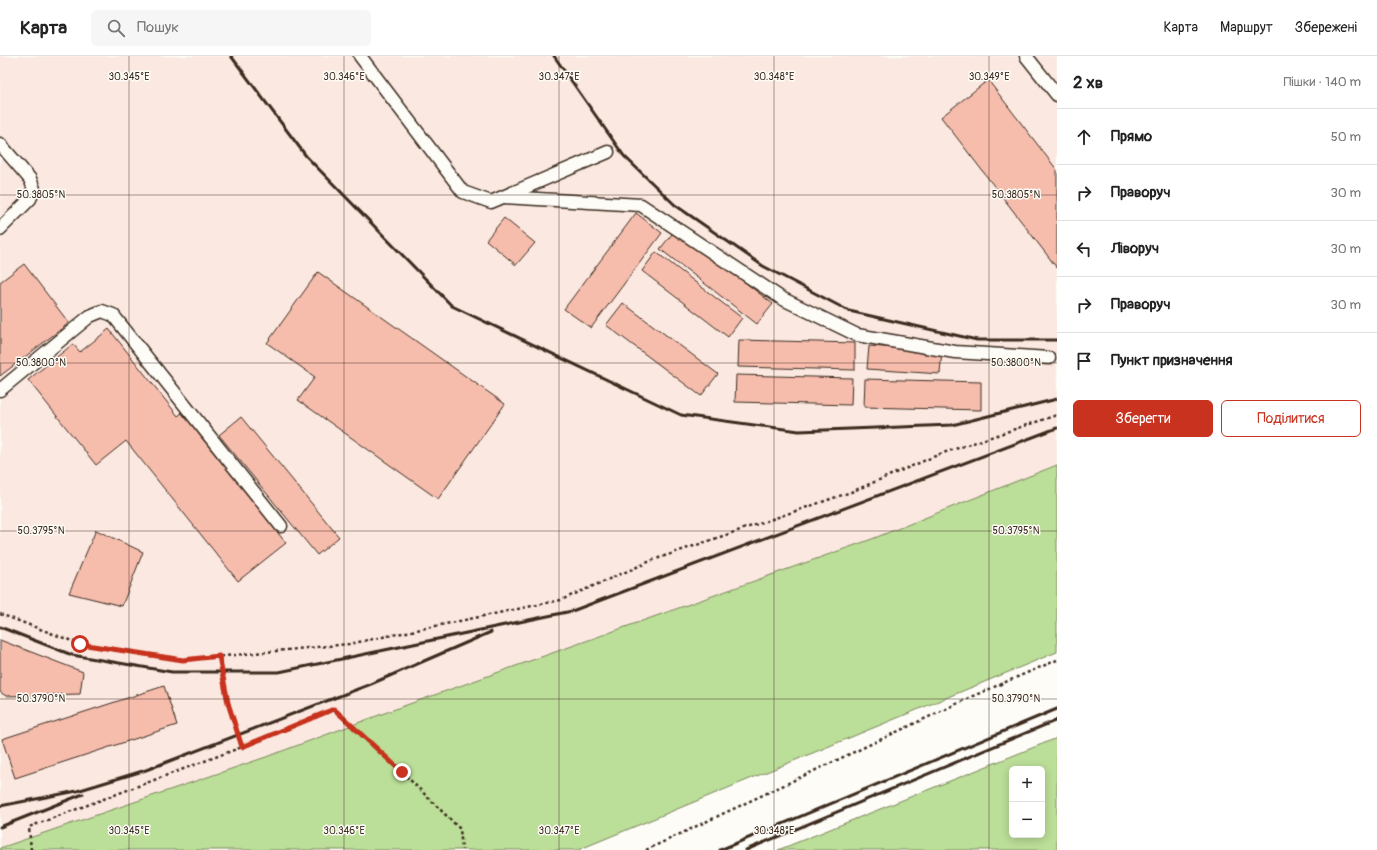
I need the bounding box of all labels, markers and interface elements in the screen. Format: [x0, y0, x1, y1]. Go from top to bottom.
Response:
search box [91, 10, 371, 46]
text: Карта [20, 16, 67, 40]
icon: search [105, 17, 127, 39]
text: Пошук [137, 18, 179, 37]
text: Карта [1163, 19, 1198, 36]
text: Маршрут [1220, 19, 1273, 36]
text: Збережені [1295, 19, 1357, 36]
text: 30.345°E [109, 71, 149, 83]
text: 30.346°E [323, 71, 365, 83]
text: 30.347°E [539, 71, 579, 83]
text: 30.348°E [754, 71, 794, 83]
text: 30.349°E [969, 71, 1009, 83]
text: 2 хв [1073, 72, 1103, 93]
text: Пішки · 140 m [1283, 74, 1361, 90]
icon: ahead [1073, 126, 1095, 148]
text: Прямо [1111, 127, 1152, 146]
text: 50 m [1331, 129, 1361, 145]
icon: right [1073, 182, 1095, 204]
text: Праворуч [1111, 183, 1171, 202]
text: 30 m [1331, 185, 1361, 201]
text: 50.3805°N [17, 189, 65, 201]
text: 50.3805°N [992, 189, 1040, 201]
icon: left [1073, 238, 1095, 260]
text: Ліворуч [1111, 239, 1159, 258]
text: 30 m [1331, 241, 1361, 257]
icon: right [1073, 294, 1095, 316]
text: Праворуч [1111, 295, 1171, 314]
text: 30 m [1331, 297, 1361, 313]
icon: arrive [1073, 350, 1095, 372]
text: Пункт призначення [1111, 351, 1232, 370]
text: 50.3800°N [16, 357, 66, 369]
text: 50.3800°N [991, 357, 1041, 369]
button: Зберегти [1073, 400, 1213, 437]
button: Поділитися [1221, 400, 1361, 437]
text: 50.3795°N [17, 525, 65, 537]
text: 50.3795°N [992, 525, 1040, 537]
route start [71, 635, 89, 653]
text: 50.3790°N [17, 693, 65, 705]
text: 50.3790°N [992, 693, 1040, 705]
route end [393, 763, 411, 781]
map controls [1009, 766, 1045, 838]
button: + [1009, 766, 1045, 802]
button: − [1009, 802, 1045, 838]
text: 30.345°E [109, 825, 149, 837]
text: 30.346°E [323, 825, 365, 837]
text: 30.347°E [539, 825, 579, 837]
text: 30.348°E [754, 825, 794, 837]

